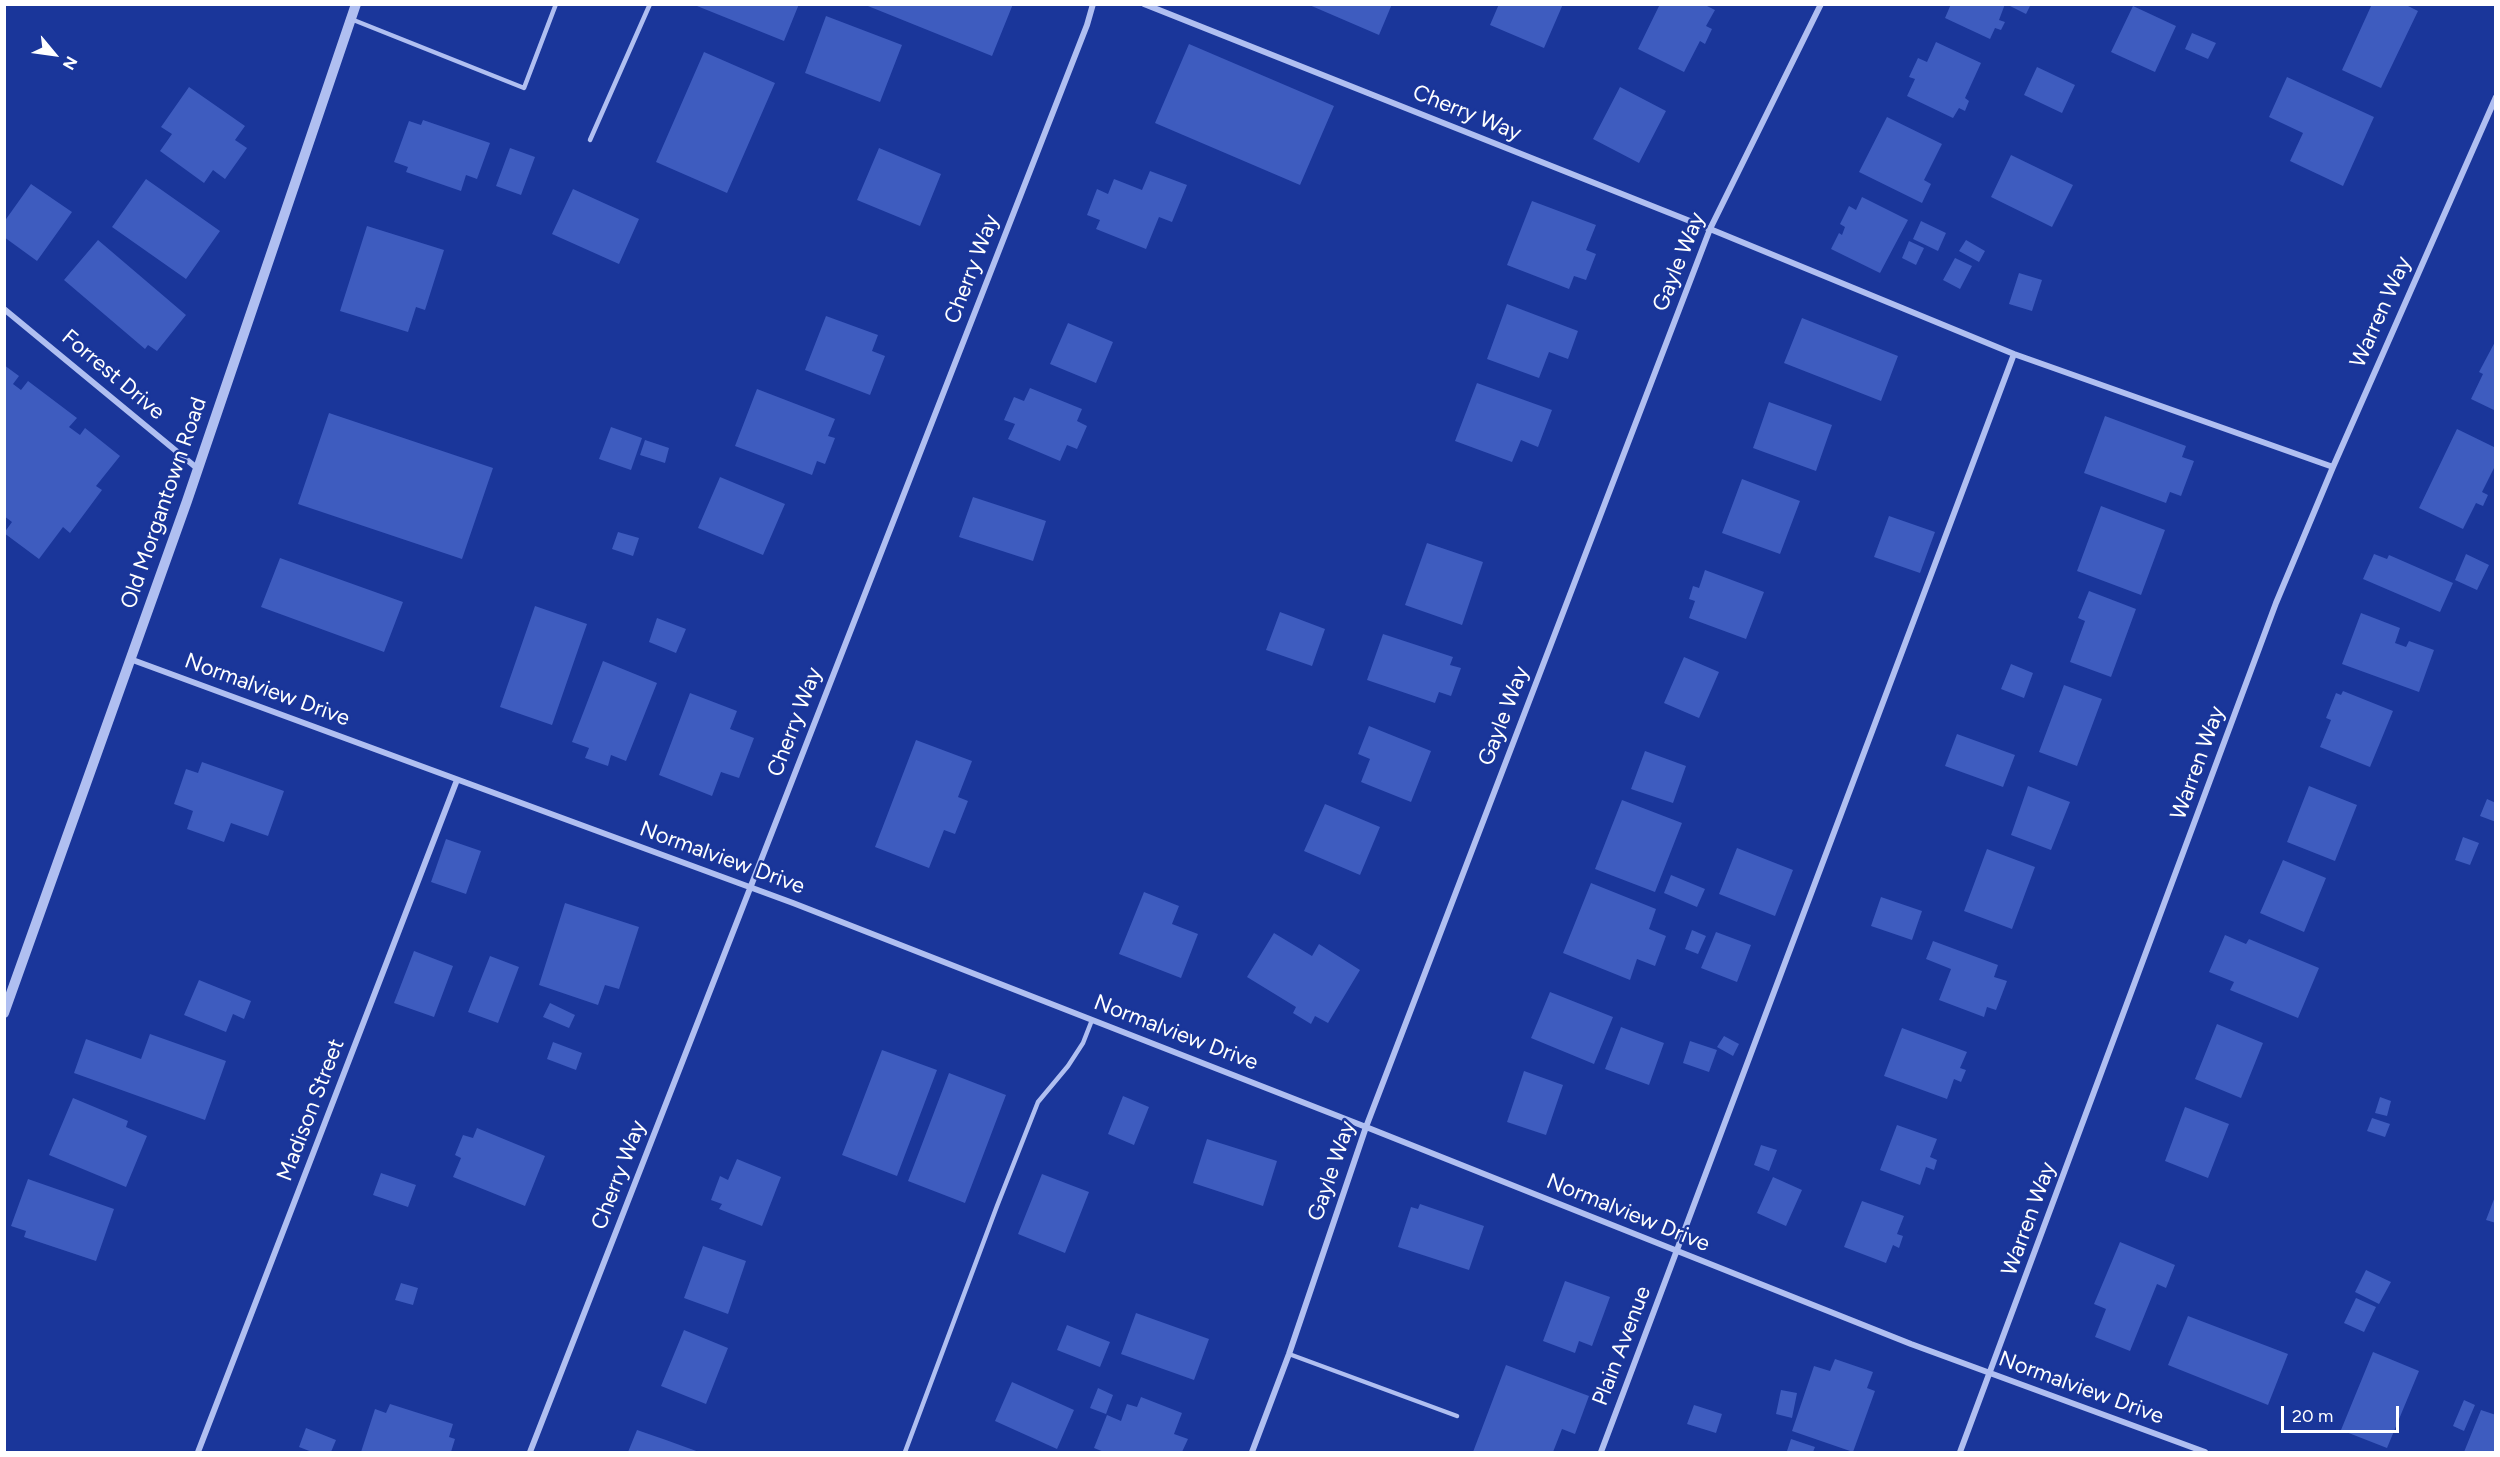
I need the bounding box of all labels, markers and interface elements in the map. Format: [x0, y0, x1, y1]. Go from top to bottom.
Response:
north arrow [24, 24, 84, 84]
text: N [59, 53, 81, 73]
street label: Cherry Way [1409, 79, 1525, 147]
street label: Gayle Way [1647, 209, 1711, 315]
street label: Cherry Way [939, 211, 1005, 327]
street label: Warren Way [2345, 252, 2417, 372]
street label: Forrest Drive [56, 324, 170, 426]
street label: Old Morgantown Road [115, 394, 213, 612]
street label: Normalview Drive [181, 648, 353, 732]
street label: Gayle Way [1473, 662, 1535, 770]
street label: Cherry Way [762, 664, 828, 780]
street label: Warren Way [2165, 703, 2231, 823]
street label: Normalview Drive [636, 816, 808, 900]
street label: Normalview Drive [1090, 990, 1262, 1076]
street label: Madison Street [272, 1035, 350, 1185]
street label: Cherry Way [586, 1117, 652, 1233]
street label: Gayle Way [1303, 1117, 1361, 1225]
street label: Warren Way [1996, 1159, 2062, 1279]
street label: Normalview Drive [1542, 1168, 1714, 1258]
street label: Plain Avenue [1587, 1282, 1657, 1410]
street label: Normalview Drive [1995, 1346, 2167, 1430]
scale bar [2284, 1394, 2402, 1432]
text: 20 m [2292, 1405, 2333, 1427]

